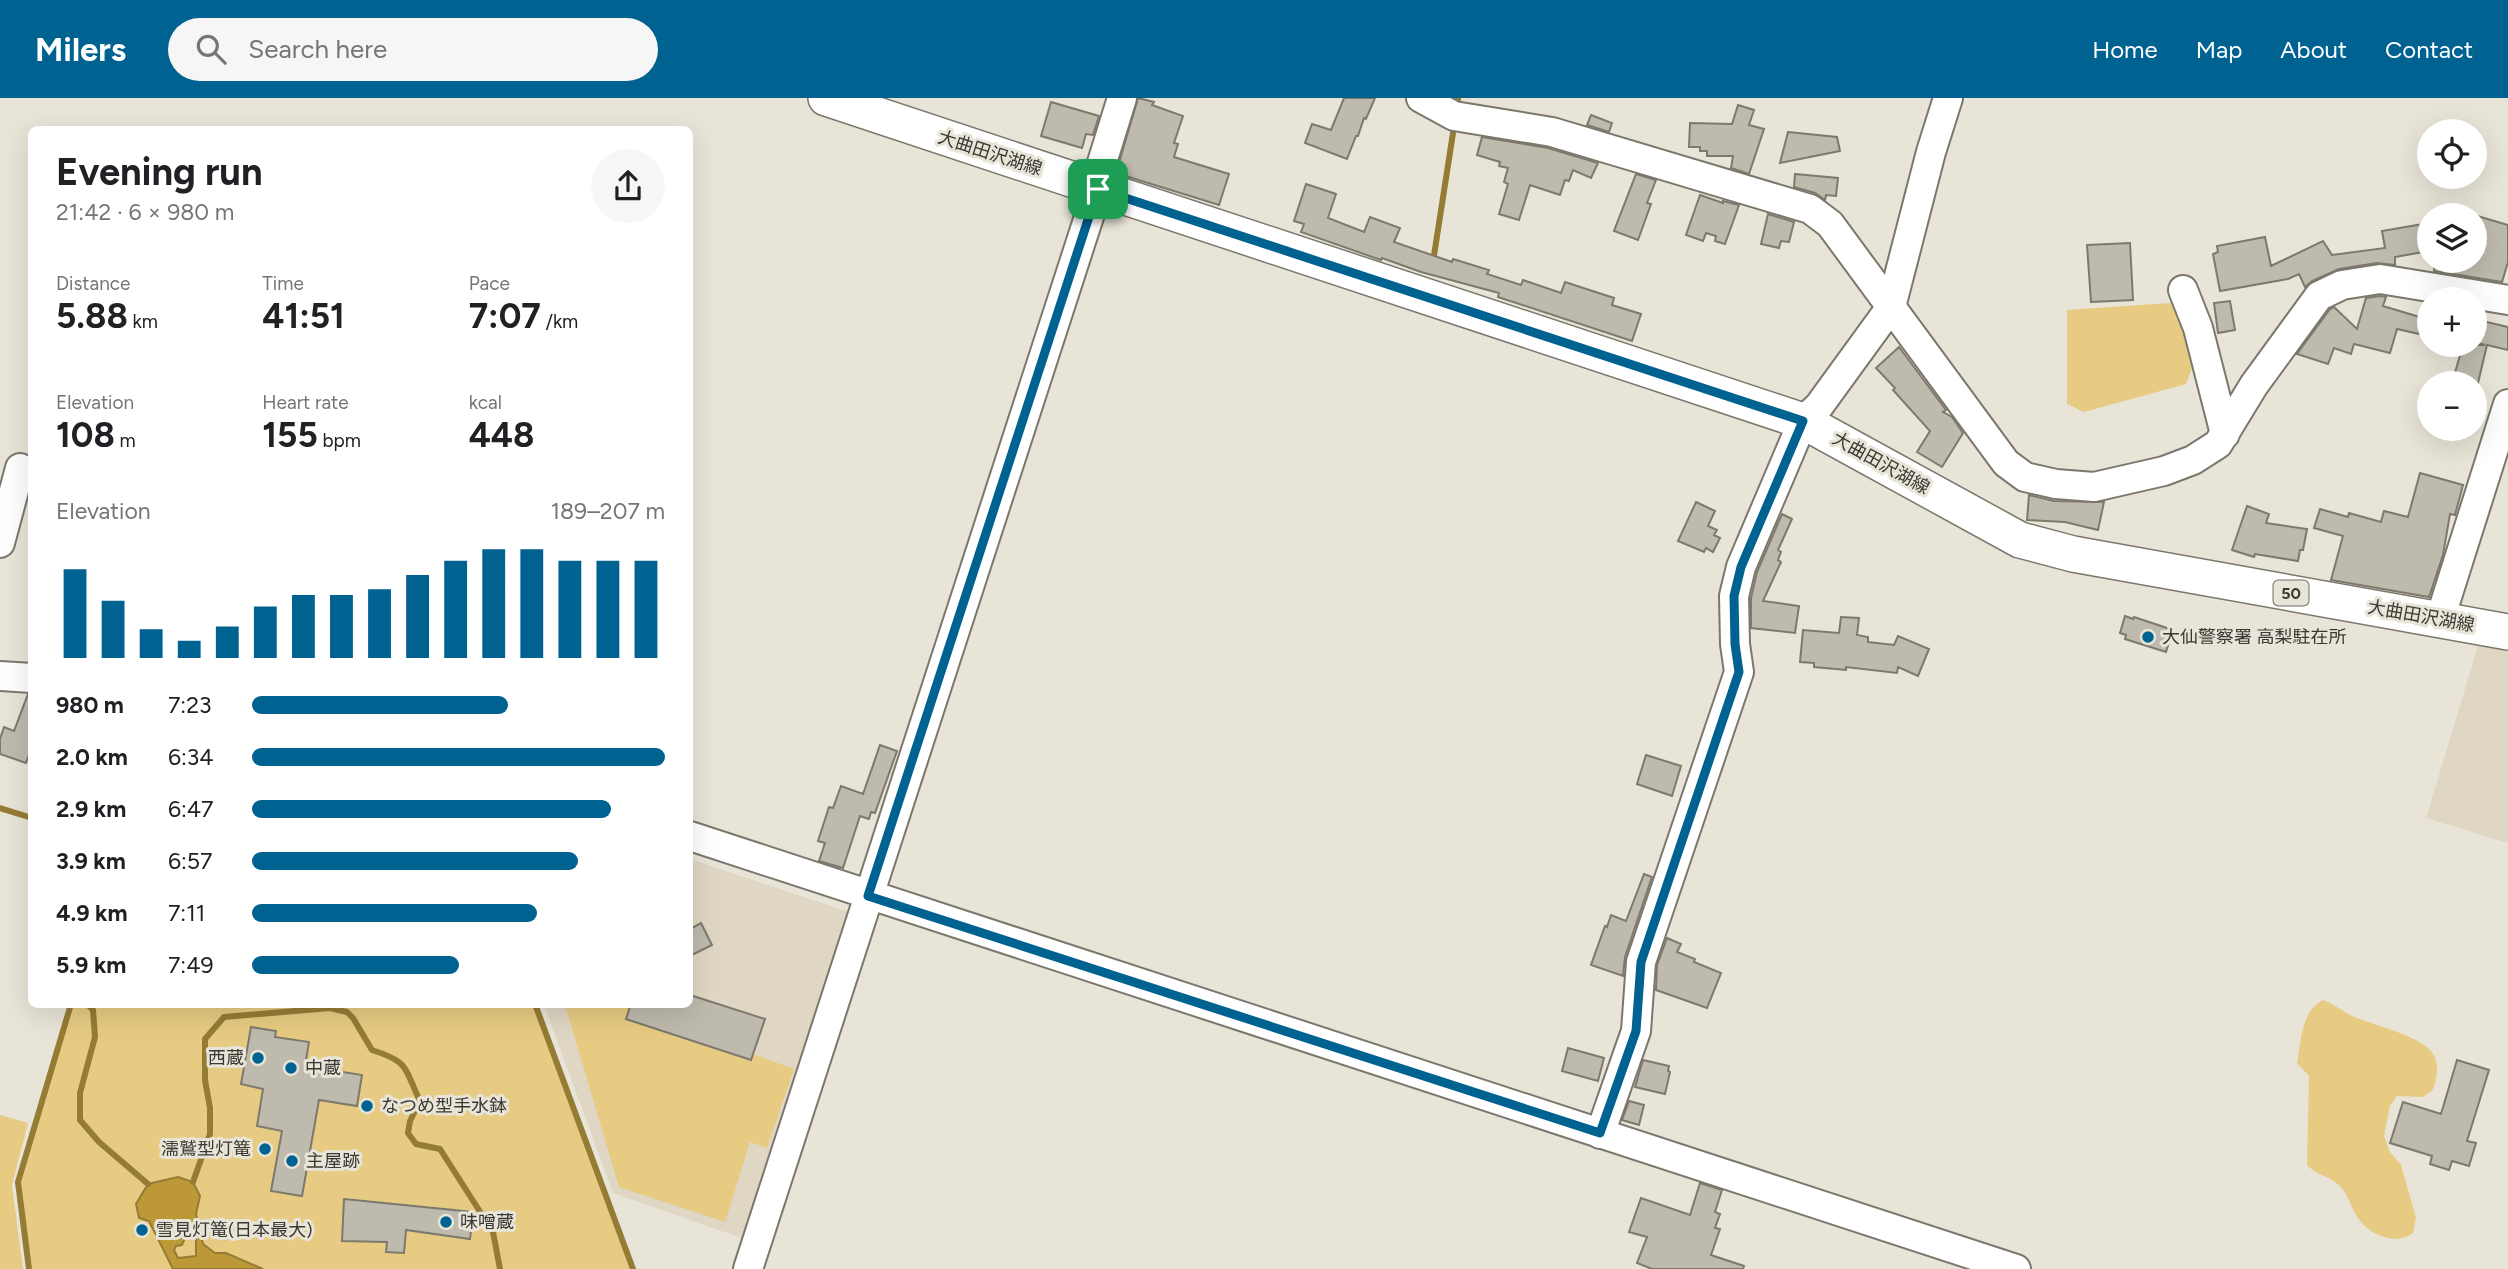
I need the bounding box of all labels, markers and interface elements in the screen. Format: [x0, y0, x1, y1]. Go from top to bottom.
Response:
search box [168, 18, 658, 81]
text: Milers [35, 30, 126, 69]
icon: search [192, 30, 230, 68]
text: Search here [248, 33, 387, 65]
text: Home [2092, 35, 2158, 64]
text: Map [2196, 35, 2242, 64]
text: About [2280, 35, 2347, 64]
text: Contact [2385, 35, 2473, 64]
map controls [2417, 119, 2487, 441]
button: locate [2417, 119, 2487, 189]
street label: 大曲田沢湖線 [935, 126, 1045, 180]
text: Evening run [56, 149, 263, 195]
button: share [591, 149, 665, 223]
pin [1068, 159, 1128, 219]
icon: arrive [1079, 170, 1117, 208]
text: 21:42 · 6 × 980 m [56, 198, 234, 226]
button: layers [2417, 203, 2487, 273]
text: Distance [56, 272, 130, 295]
text: Time [262, 272, 304, 295]
text: Pace [469, 272, 510, 295]
button: + [2417, 287, 2487, 357]
text: 5.88 [56, 295, 128, 337]
text: 41:51 [262, 295, 345, 337]
text: 7:07 [469, 295, 541, 337]
text: km [128, 310, 158, 333]
text: /km [541, 310, 578, 333]
button: − [2417, 371, 2487, 441]
text: Elevation [56, 391, 134, 414]
text: Heart rate [262, 391, 349, 414]
text: kcal [469, 391, 502, 414]
text: 108 [56, 414, 115, 456]
text: 155 [262, 414, 318, 456]
text: 448 [469, 414, 534, 456]
street label: 大曲田沢湖線 [1828, 427, 1934, 499]
text: m [115, 429, 136, 452]
text: bpm [318, 429, 361, 452]
text: Elevation [56, 497, 151, 525]
text: 189–207 m [551, 497, 665, 525]
road number: 50 [2274, 580, 2308, 606]
street label: 大曲田沢湖線 [2366, 596, 2476, 636]
place label: 大仙警察署 高梨駐在所 [2162, 626, 2346, 648]
marker: 大仙警察署 高梨駐在所 [2140, 629, 2156, 645]
text: 980 m [56, 691, 124, 719]
text: 7:23 [168, 691, 212, 719]
text: 2.0 km [56, 743, 128, 771]
text: 6:34 [168, 743, 214, 771]
text: 2.9 km [56, 795, 126, 823]
text: 6:47 [168, 795, 213, 823]
text: 3.9 km [56, 847, 126, 875]
text: 6:57 [168, 847, 212, 875]
text: 4.9 km [56, 899, 128, 927]
text: 7:11 [168, 899, 205, 927]
text: 5.9 km [56, 951, 126, 979]
text: 7:49 [168, 951, 213, 979]
place label: 西蔵 [208, 1047, 244, 1069]
marker: 西蔵 [250, 1050, 266, 1066]
place label: 中蔵 [305, 1057, 341, 1079]
marker: 中蔵 [283, 1060, 299, 1076]
place label: なつめ型手水鉢 [381, 1095, 507, 1117]
marker: なつめ型手水鉢 [359, 1098, 375, 1114]
place label: 濡鷲型灯篭 [161, 1138, 251, 1160]
marker: 濡鷲型灯篭 [257, 1141, 273, 1157]
place label: 主屋跡 [306, 1150, 360, 1172]
marker: 主屋跡 [284, 1153, 300, 1169]
place label: 味噌蔵 [460, 1211, 514, 1233]
marker: 味噌蔵 [438, 1214, 454, 1230]
place label: 雪見灯篭(日本最大) [156, 1219, 313, 1241]
marker: 雪見灯篭(日本最大) [134, 1222, 150, 1238]

